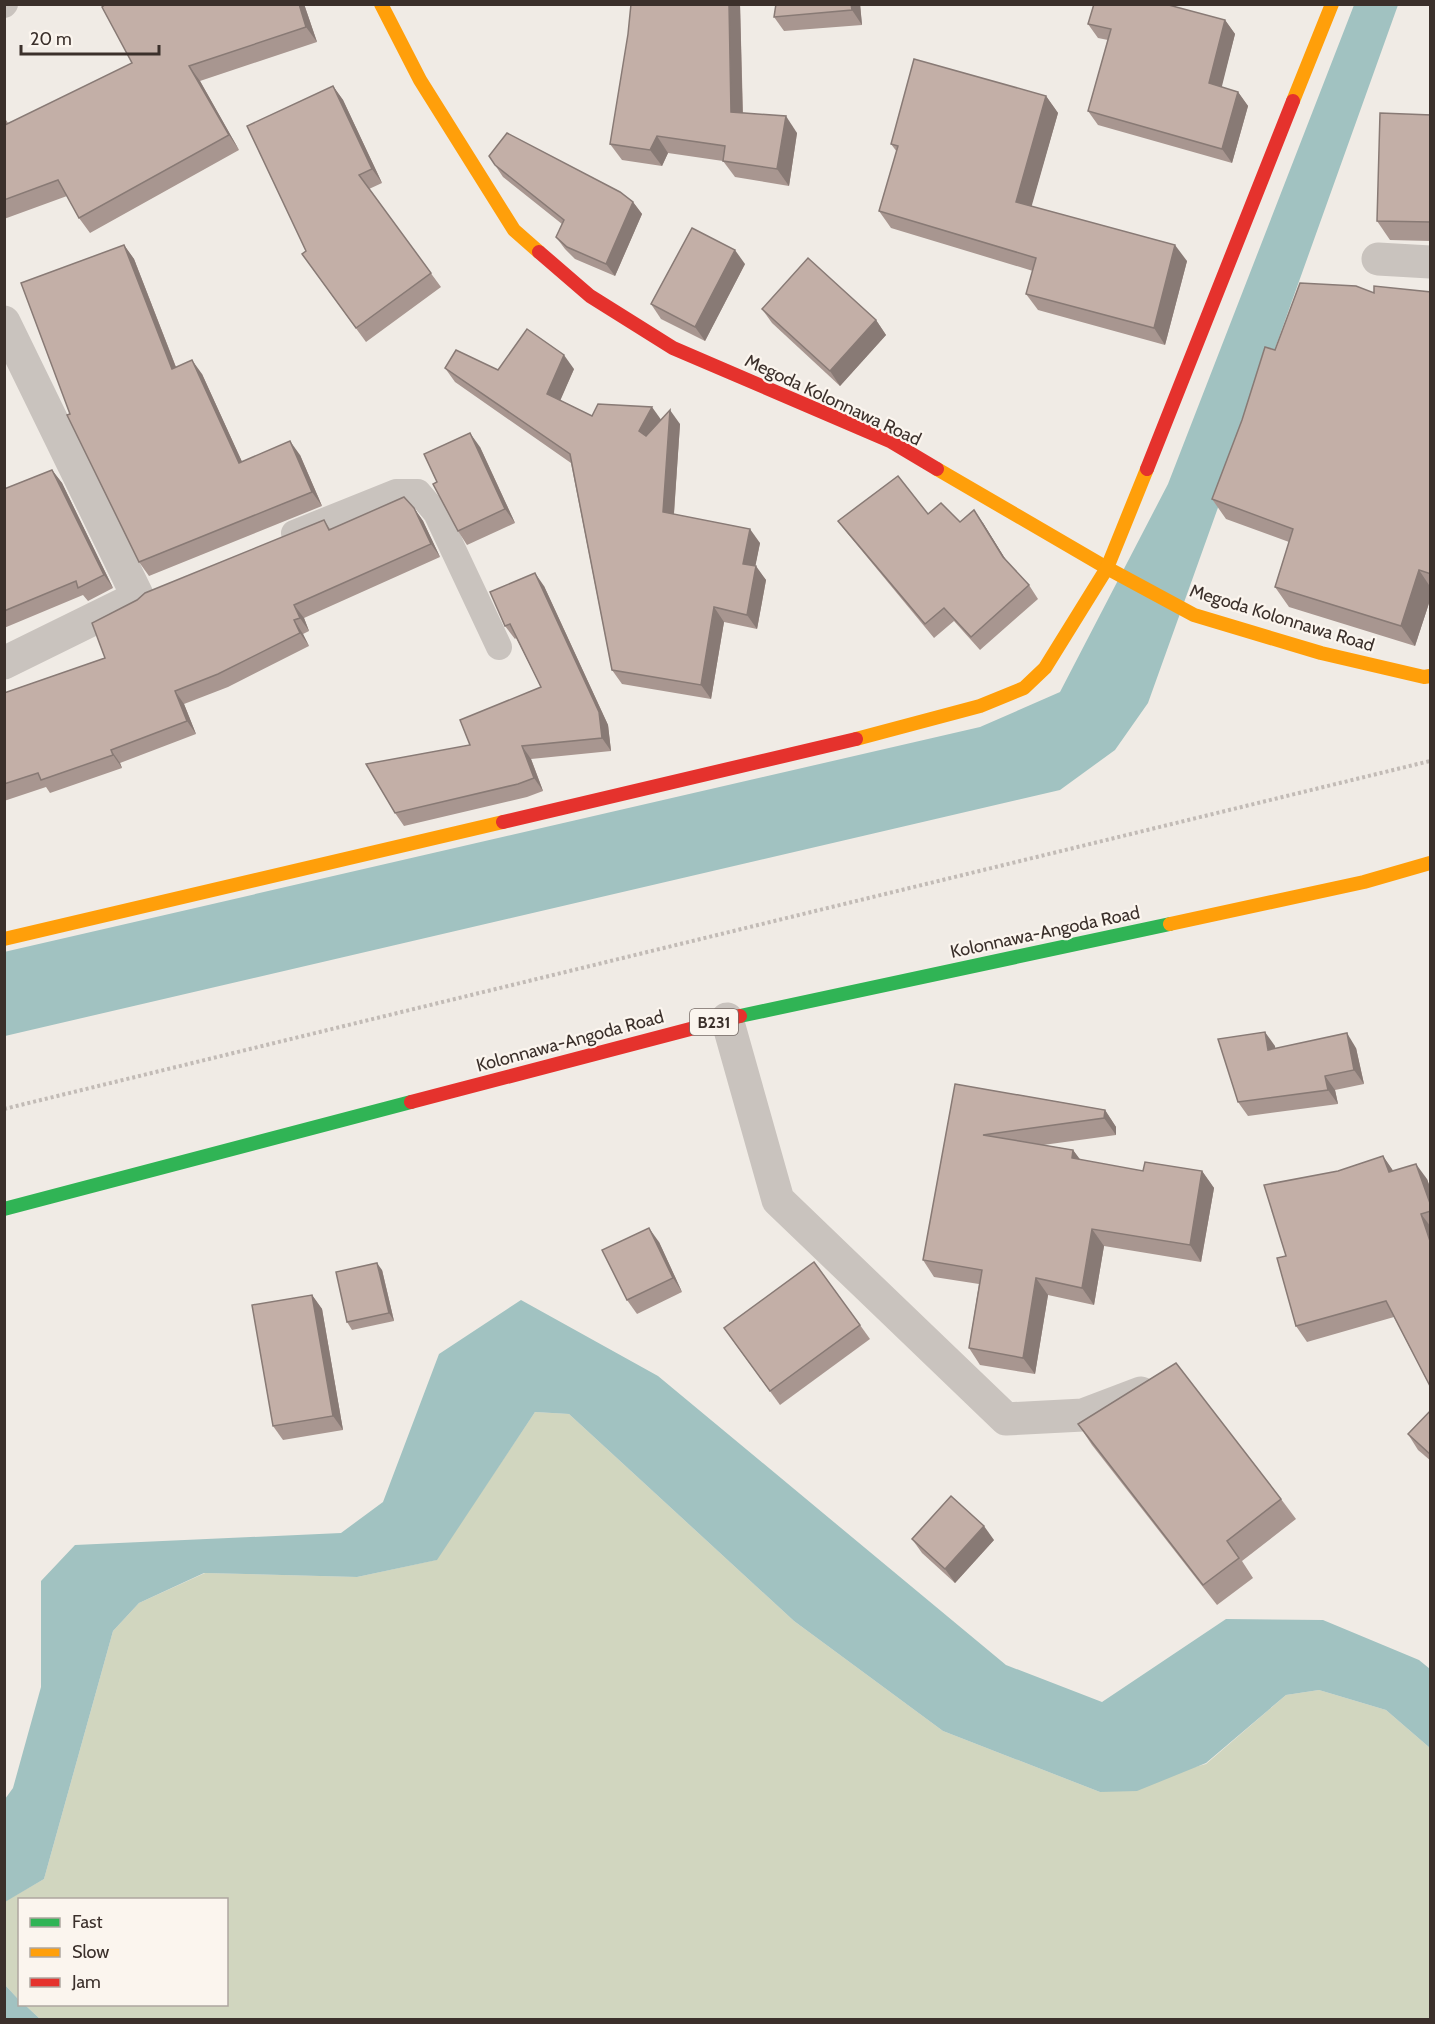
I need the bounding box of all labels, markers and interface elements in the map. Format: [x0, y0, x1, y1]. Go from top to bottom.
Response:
scale bar [21, 18, 159, 56]
text: 20 m [30, 28, 72, 50]
street label: Megoda Kolonnawa Road [741, 349, 925, 451]
street label: Megoda Kolonnawa Road [1187, 579, 1377, 657]
street label: Kolonnawa-Angoda Road [948, 901, 1142, 963]
street label: Kolonnawa-Angoda Road [474, 1005, 666, 1077]
road number: B231 [690, 1009, 738, 1035]
legend [18, 1898, 228, 2006]
text: Fast [72, 1911, 103, 1933]
text: Slow [72, 1941, 109, 1963]
text: Jam [71, 1971, 101, 1993]

